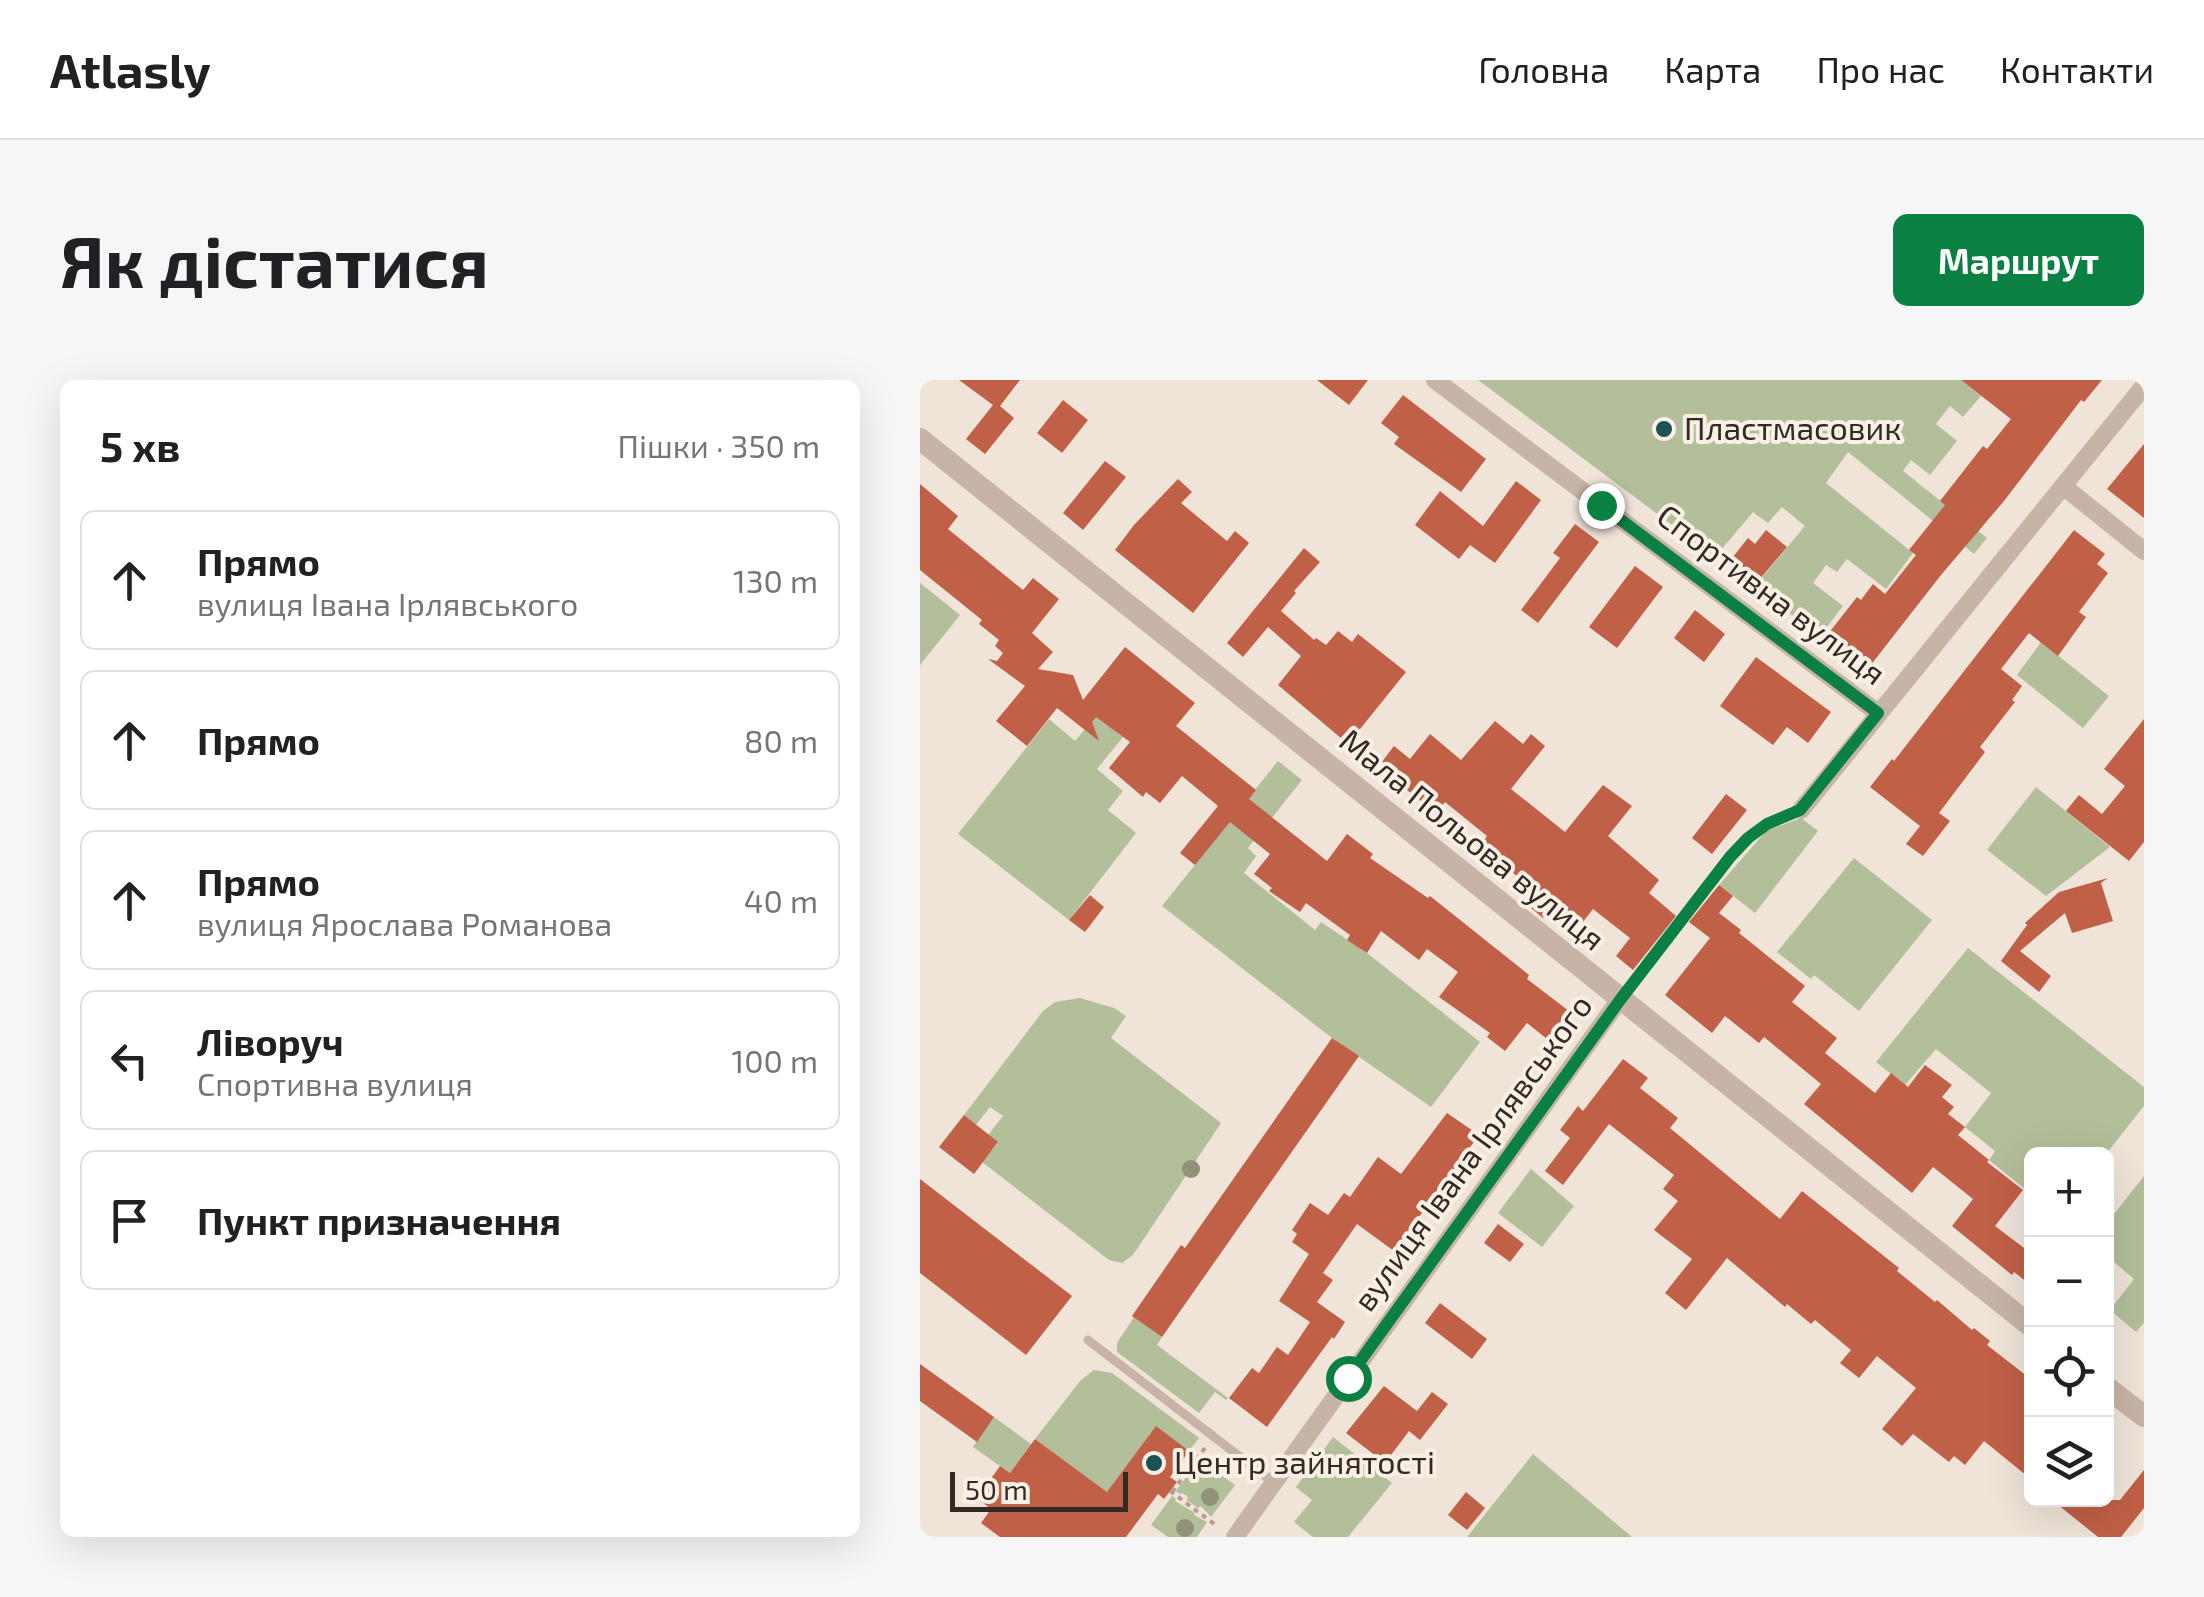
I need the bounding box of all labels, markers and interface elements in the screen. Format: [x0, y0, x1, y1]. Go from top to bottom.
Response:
text: Atlasly [50, 40, 211, 98]
text: Головна [1478, 48, 1609, 90]
text: Карта [1664, 48, 1761, 90]
text: Про нас [1816, 48, 1945, 90]
text: Контакти [2000, 48, 2154, 90]
button: Маршрут [1893, 214, 2144, 306]
text: Як дістатися [60, 218, 489, 302]
place label: Пластмасовик [1684, 408, 1902, 446]
marker: Пластмасовик [1653, 418, 1675, 440]
text: 5 хв [100, 420, 180, 470]
text: Пішки · 350 m [618, 426, 820, 464]
route end [1579, 483, 1625, 529]
street label: Спортивна вулиця [1650, 495, 1894, 692]
text: Прямо [197, 538, 320, 584]
icon: ahead [102, 553, 157, 608]
text: 130 m [733, 561, 818, 599]
text: вулиця Івана Ірлявського [197, 584, 578, 622]
icon: ahead [102, 713, 157, 768]
text: Прямо [197, 717, 320, 763]
street label: Мала Польова вулиця [1332, 720, 1613, 958]
text: 80 m [744, 721, 818, 759]
text: Прямо [197, 858, 320, 904]
icon: ahead [102, 873, 157, 928]
text: 40 m [744, 881, 818, 919]
text: вулиця Ярослава Романова [197, 904, 612, 942]
street label: вулиця Івана Ірлявського [1344, 986, 1600, 1318]
text: Ліворуч [197, 1018, 344, 1064]
icon: left [102, 1033, 157, 1088]
text: 100 m [732, 1041, 818, 1079]
text: Спортивна вулиця [197, 1064, 473, 1102]
map controls [2024, 1147, 2114, 1507]
button: + [2024, 1147, 2114, 1237]
icon: arrive [102, 1193, 157, 1248]
text: Пункт призначення [197, 1197, 561, 1243]
button: − [2024, 1237, 2114, 1327]
button: locate [2024, 1327, 2114, 1417]
route start [1326, 1356, 1372, 1402]
button: layers [2024, 1417, 2114, 1507]
place label: Центр зайнятості [1174, 1442, 1435, 1480]
marker: Центр зайнятості [1143, 1452, 1165, 1474]
scale bar [950, 1467, 1128, 1512]
text: 50 m [965, 1472, 1028, 1506]

